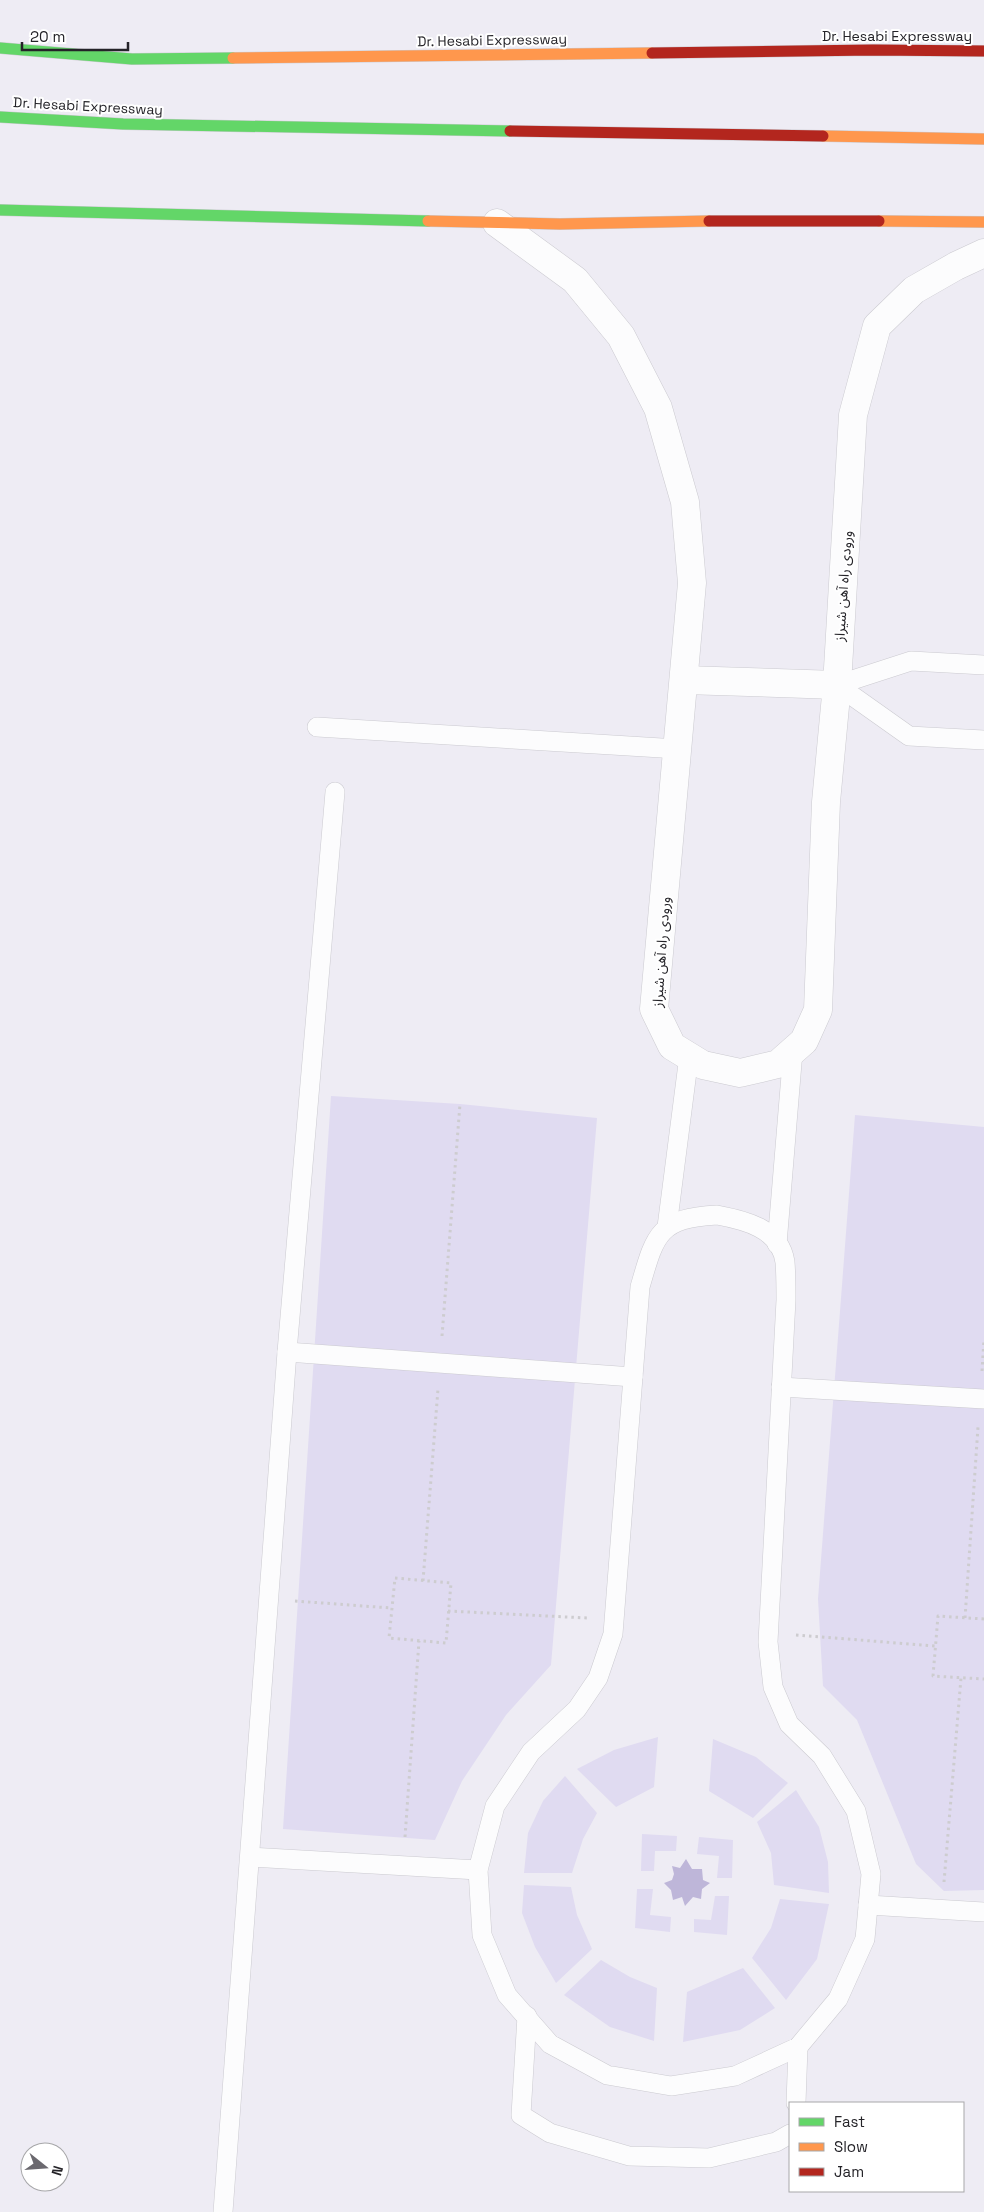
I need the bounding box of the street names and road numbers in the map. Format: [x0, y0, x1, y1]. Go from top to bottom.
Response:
street label: Dr. Hesabi Expressway [822, 27, 972, 45]
street label: Dr. Hesabi Expressway [417, 30, 567, 50]
street label: Dr. Hesabi Expressway [13, 93, 163, 119]
street label: ورودی راه آهن شیراز [830, 530, 856, 643]
street label: ورودی راه آهن شیراز [648, 896, 674, 1009]

